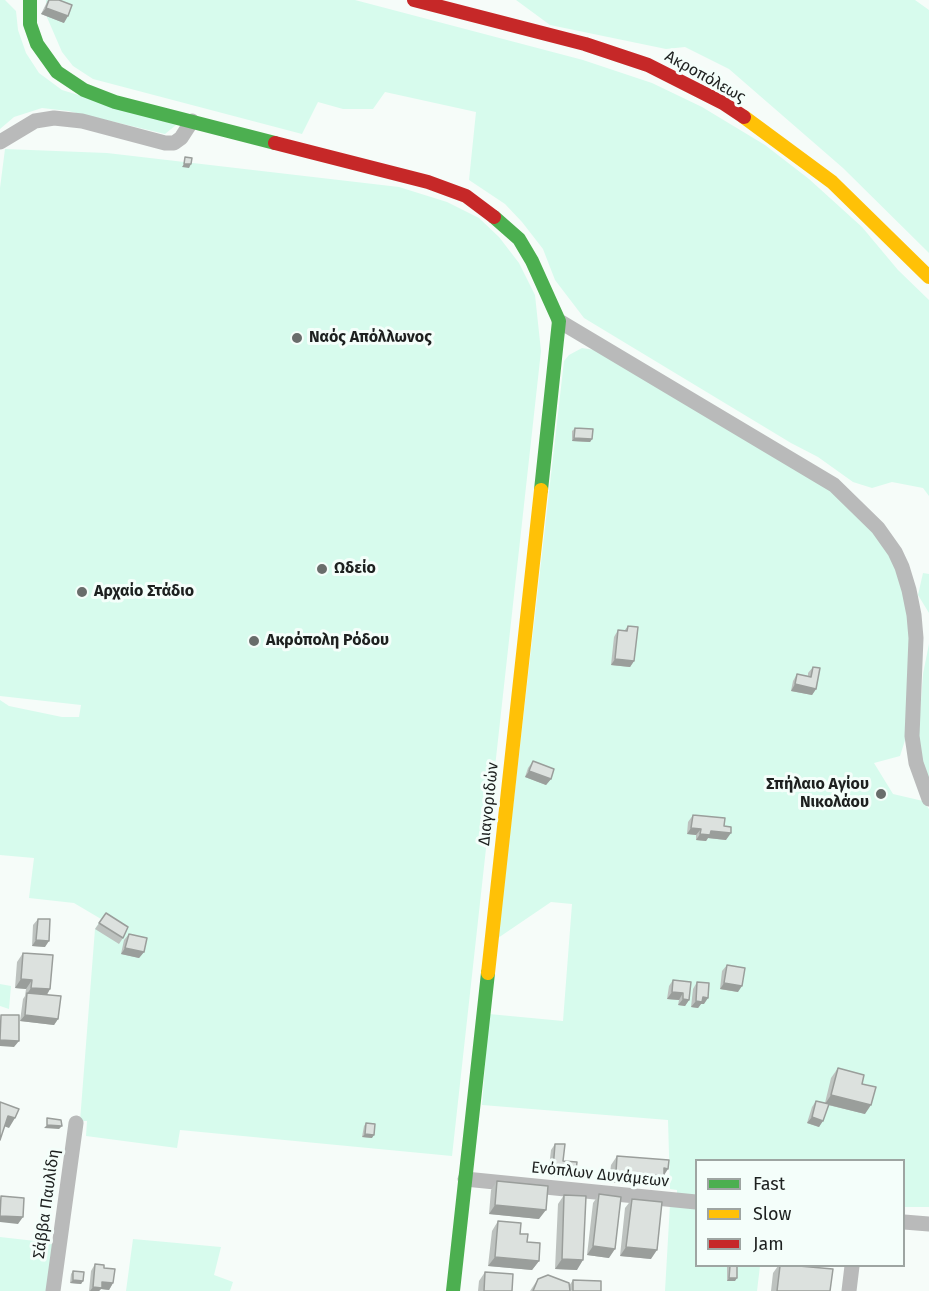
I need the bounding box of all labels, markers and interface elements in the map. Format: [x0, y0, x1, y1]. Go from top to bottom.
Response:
street label: Ακροπόλεως [661, 47, 749, 107]
place label: Ναός Απόλλωνος [309, 328, 432, 348]
marker: Ναός Απόλλωνος [290, 331, 304, 345]
place label: Ωδείο [334, 559, 376, 579]
marker: Ωδείο [315, 562, 329, 576]
place label: Αρχαίο Στάδιο [94, 582, 194, 602]
marker: Αρχαίο Στάδιο [75, 585, 89, 599]
place label: Ακρόπολη Ρόδου [266, 631, 389, 651]
marker: Ακρόπολη Ρόδου [247, 634, 261, 648]
street label: Διαγοριδών [475, 761, 503, 847]
place label: Σπήλαιο Αγίου Νικολάου [766, 775, 869, 813]
marker: Σπήλαιο Αγίου Νικολάου [874, 787, 888, 801]
street label: Σάββα Παυλίδη [30, 1148, 64, 1260]
street label: Ενόπλων Δυνάμεων [530, 1158, 670, 1192]
legend [695, 1159, 905, 1267]
text: Fast [753, 1173, 785, 1195]
text: Slow [753, 1203, 791, 1225]
text: Jam [753, 1233, 784, 1255]

